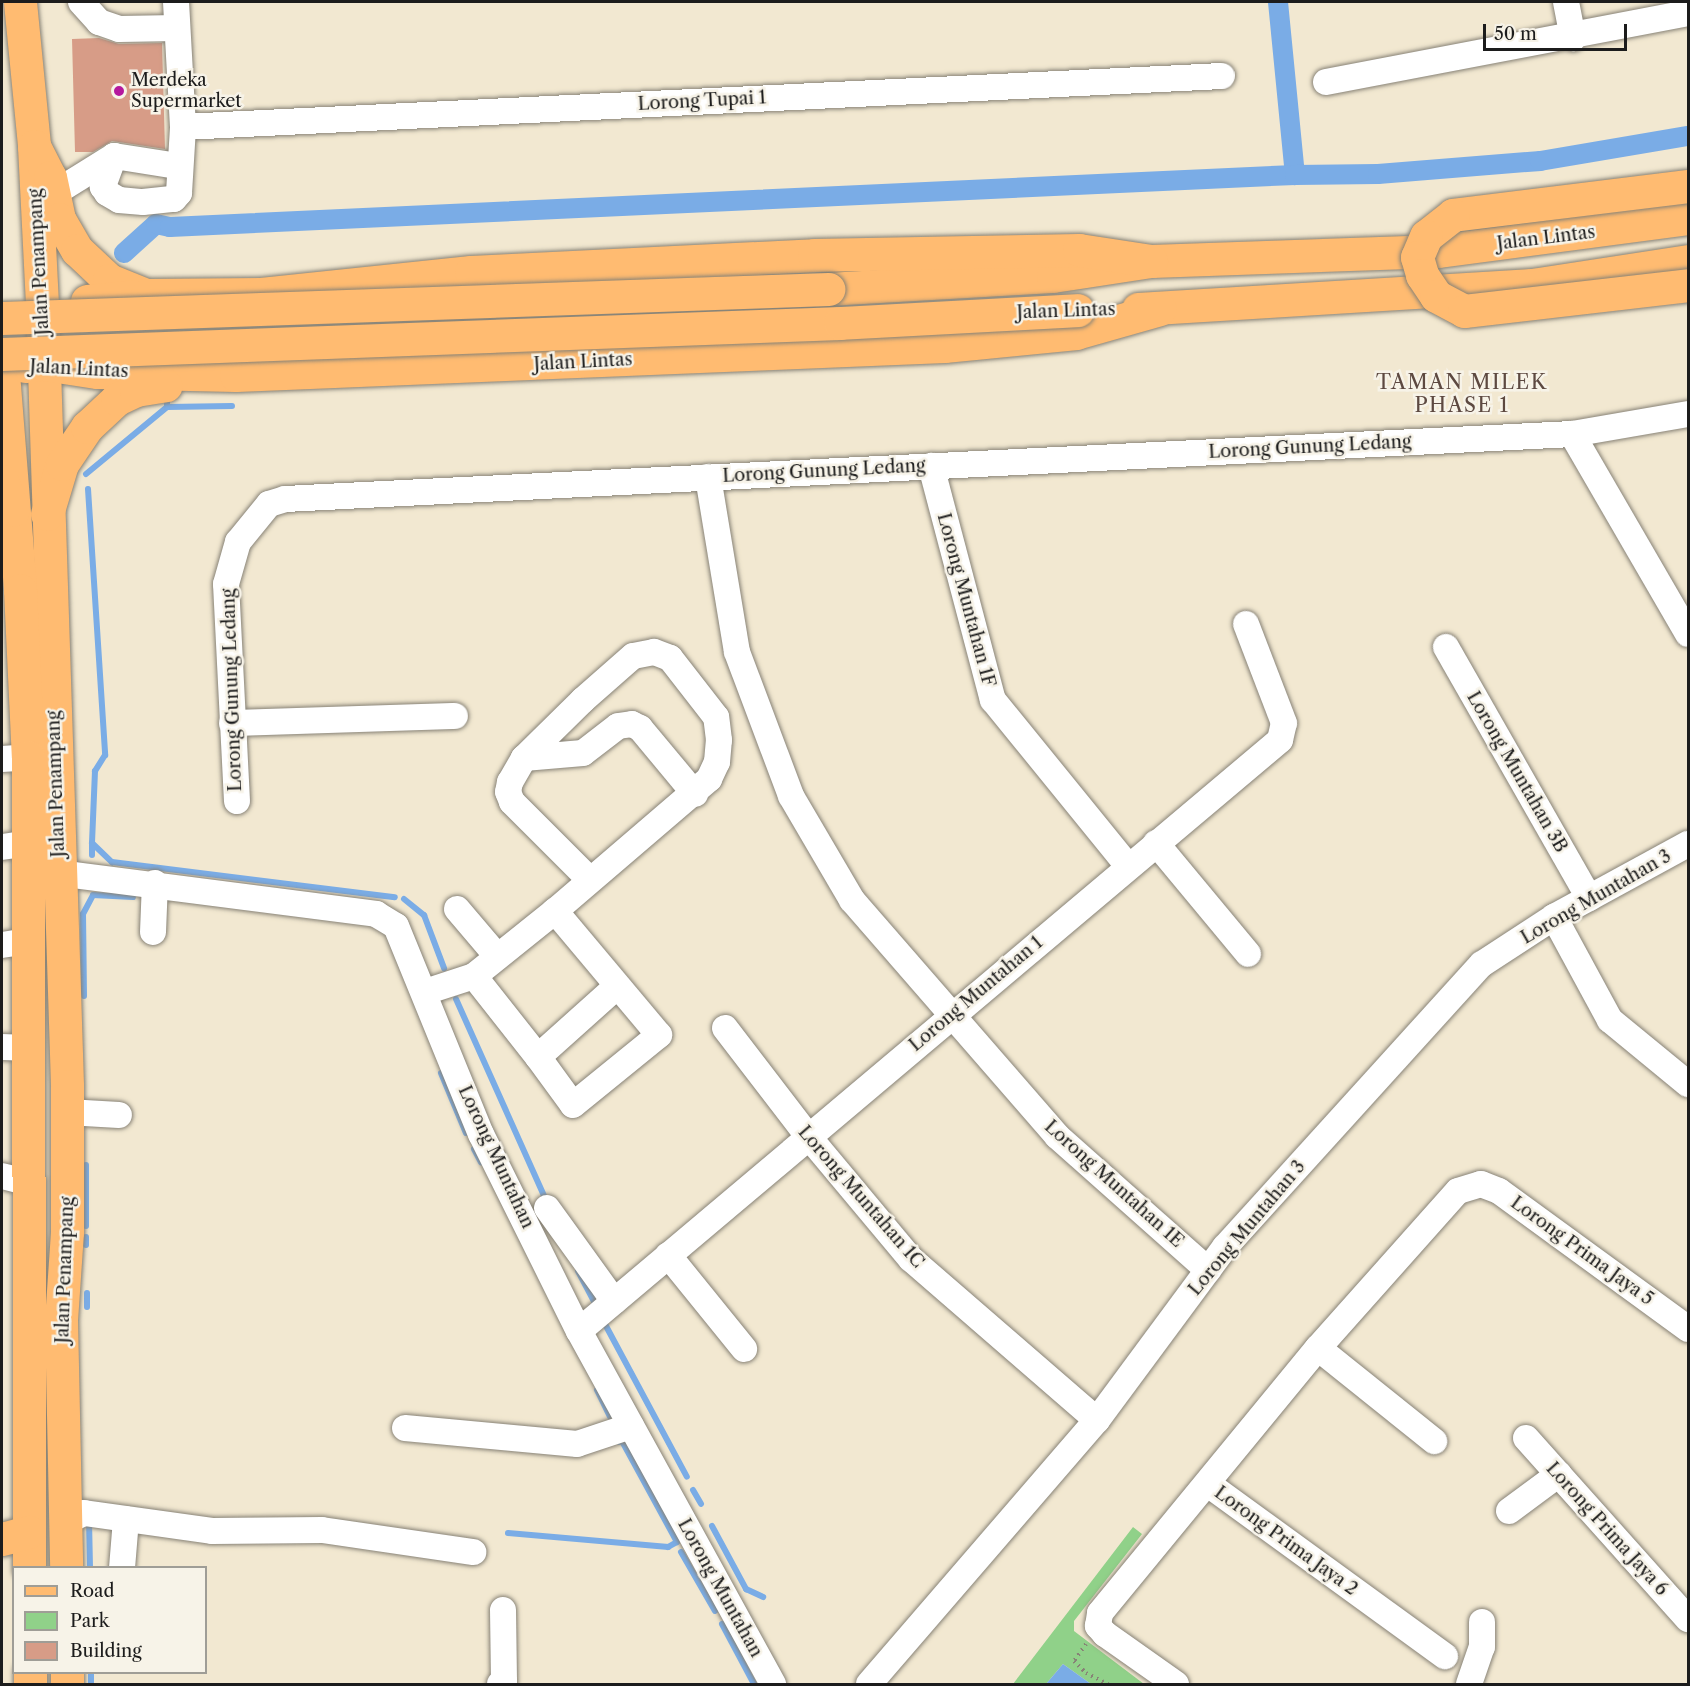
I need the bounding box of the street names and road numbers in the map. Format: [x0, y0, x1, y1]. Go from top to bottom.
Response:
street label: Lorong Tupai 1 [637, 87, 767, 115]
street label: Jalan Penampang [24, 188, 54, 336]
street label: Jalan Lintas [1496, 221, 1596, 255]
street label: Jalan Lintas [1016, 298, 1116, 324]
street label: Jalan Lintas [533, 349, 633, 375]
street label: Jalan Lintas [29, 356, 129, 382]
street label: Lorong Gunung Ledang [1208, 431, 1412, 463]
street label: Lorong Gunung Ledang [722, 455, 926, 487]
street label: Lorong Muntahan 1F [932, 511, 1000, 689]
street label: Lorong Gunung Ledang [218, 588, 246, 792]
street label: Lorong Muntahan 3B [1462, 688, 1572, 856]
street label: Jalan Penampang [43, 710, 69, 858]
street label: Lorong Muntahan 3 [1517, 845, 1675, 949]
street label: Lorong Muntahan 1 [905, 932, 1047, 1056]
street label: Lorong Muntahan [453, 1082, 539, 1232]
street label: Lorong Muntahan 1E [1040, 1116, 1188, 1252]
street label: Lorong Muntahan 1C [793, 1122, 929, 1272]
street label: Lorong Muntahan 3 [1184, 1156, 1310, 1300]
street label: Lorong Prima Jaya 5 [1506, 1192, 1658, 1310]
street label: Jalan Penampang [52, 1196, 78, 1344]
street label: Lorong Prima Jaya 6 [1541, 1458, 1673, 1600]
street label: Lorong Prima Jaya 2 [1210, 1482, 1362, 1600]
street label: Lorong Muntahan [673, 1515, 767, 1661]

